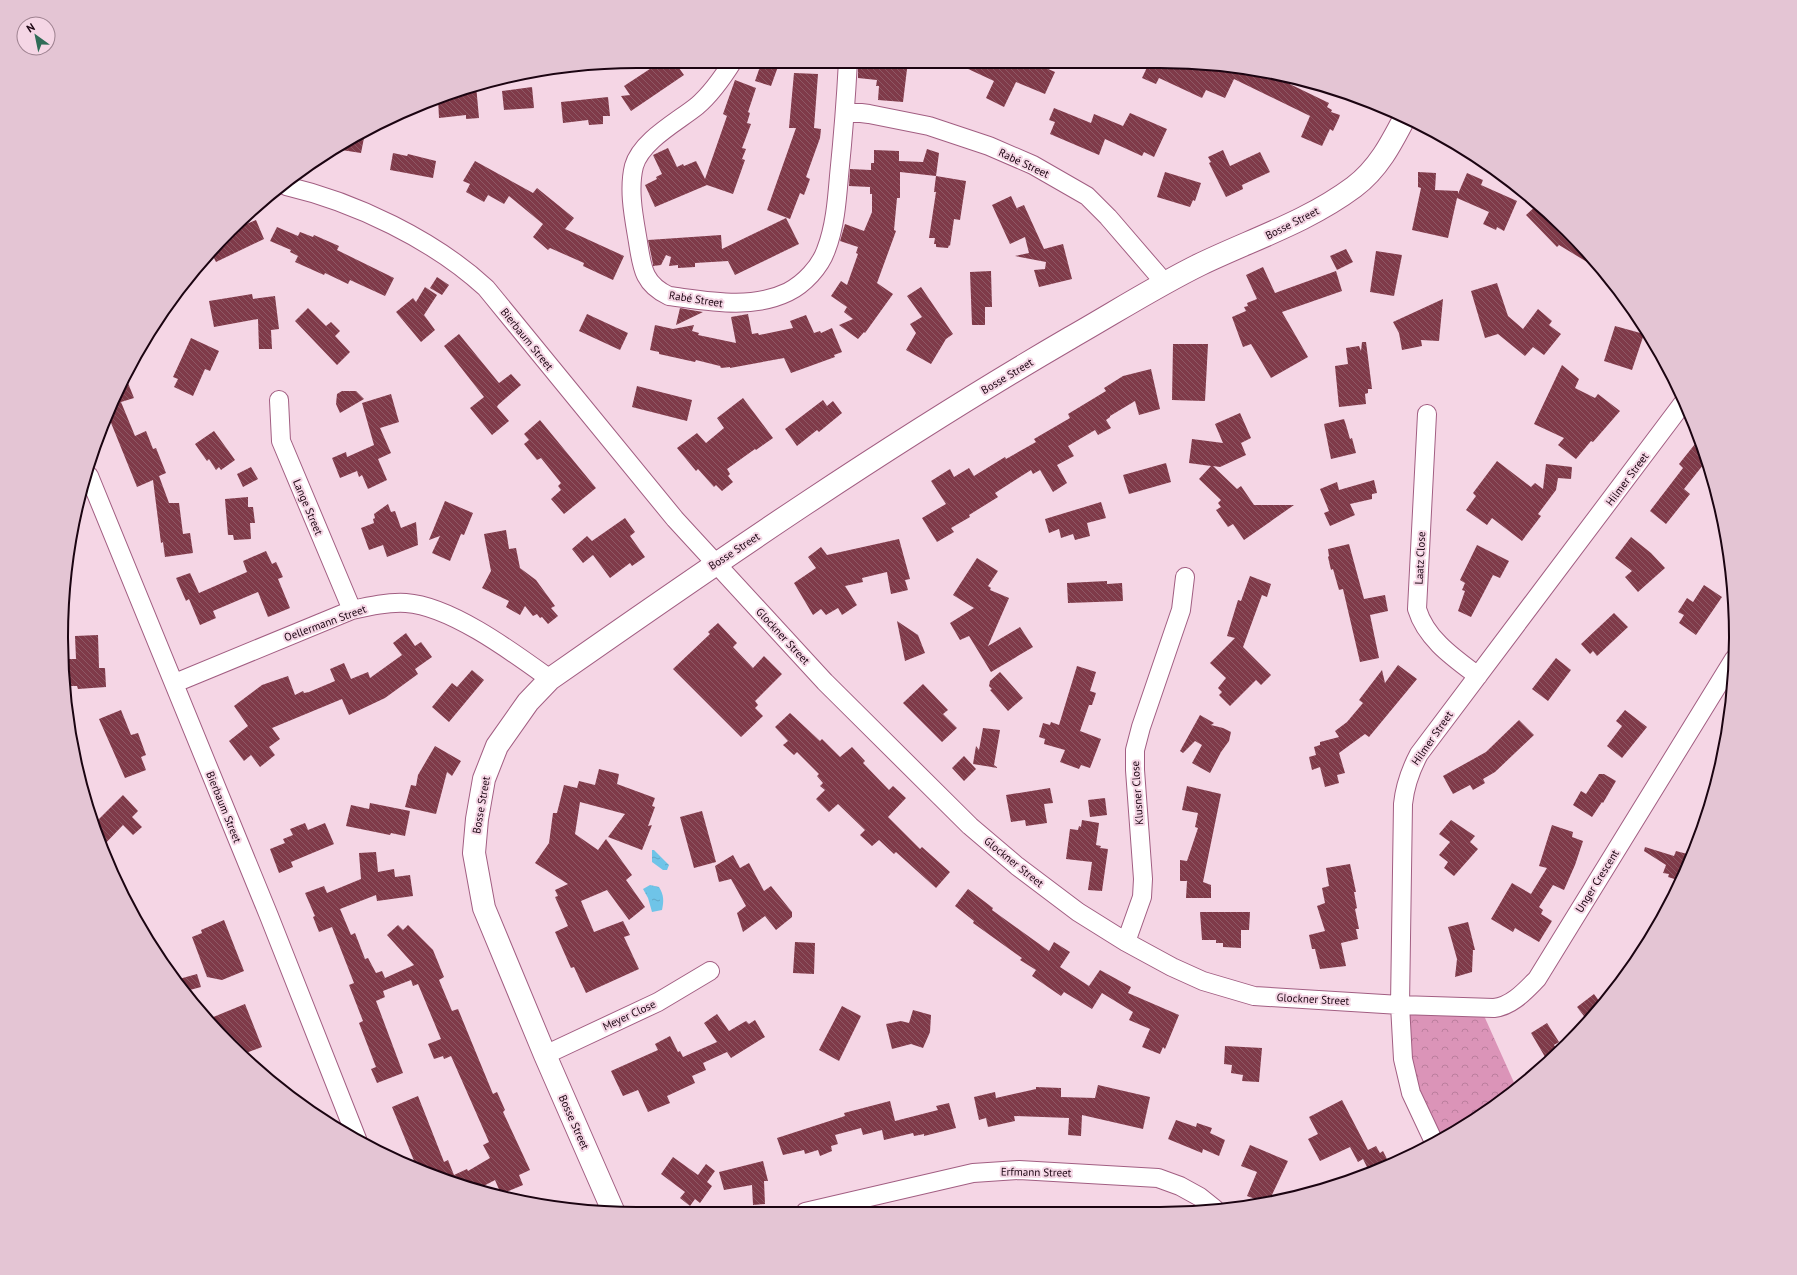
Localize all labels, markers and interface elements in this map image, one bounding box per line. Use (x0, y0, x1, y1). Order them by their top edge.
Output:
north arrow (16, 16, 56, 56)
text: N (24, 20, 37, 35)
street label: Rabé Street (996, 145, 1052, 181)
street label: Bosse Street (1263, 203, 1321, 242)
street label: Rabé Street (668, 288, 724, 310)
street label: Bierbaum Street (498, 305, 557, 373)
street label: Bosse Street (978, 355, 1036, 397)
street label: Hilmer Street (1602, 449, 1652, 508)
street label: Lange Street (290, 477, 326, 537)
street label: Bosse Street (706, 529, 762, 573)
street label: Laatz Close (1412, 531, 1428, 585)
street label: Oellermann Street (282, 602, 368, 644)
street label: Glockner Street (753, 605, 813, 667)
street label: Hilmer Street (1408, 708, 1456, 768)
street label: Klusner Close (1128, 760, 1146, 826)
street label: Bierbaum Street (203, 769, 245, 845)
street label: Bosse Street (469, 775, 493, 835)
street label: Glockner Street (981, 834, 1047, 890)
street label: Unger Crescent (1572, 847, 1622, 915)
street label: Glockner Street (1276, 990, 1350, 1008)
street label: Meyer Close (600, 996, 658, 1033)
street label: Bosse Street (556, 1093, 592, 1152)
street label: Erfmann Street (1001, 1164, 1072, 1180)

